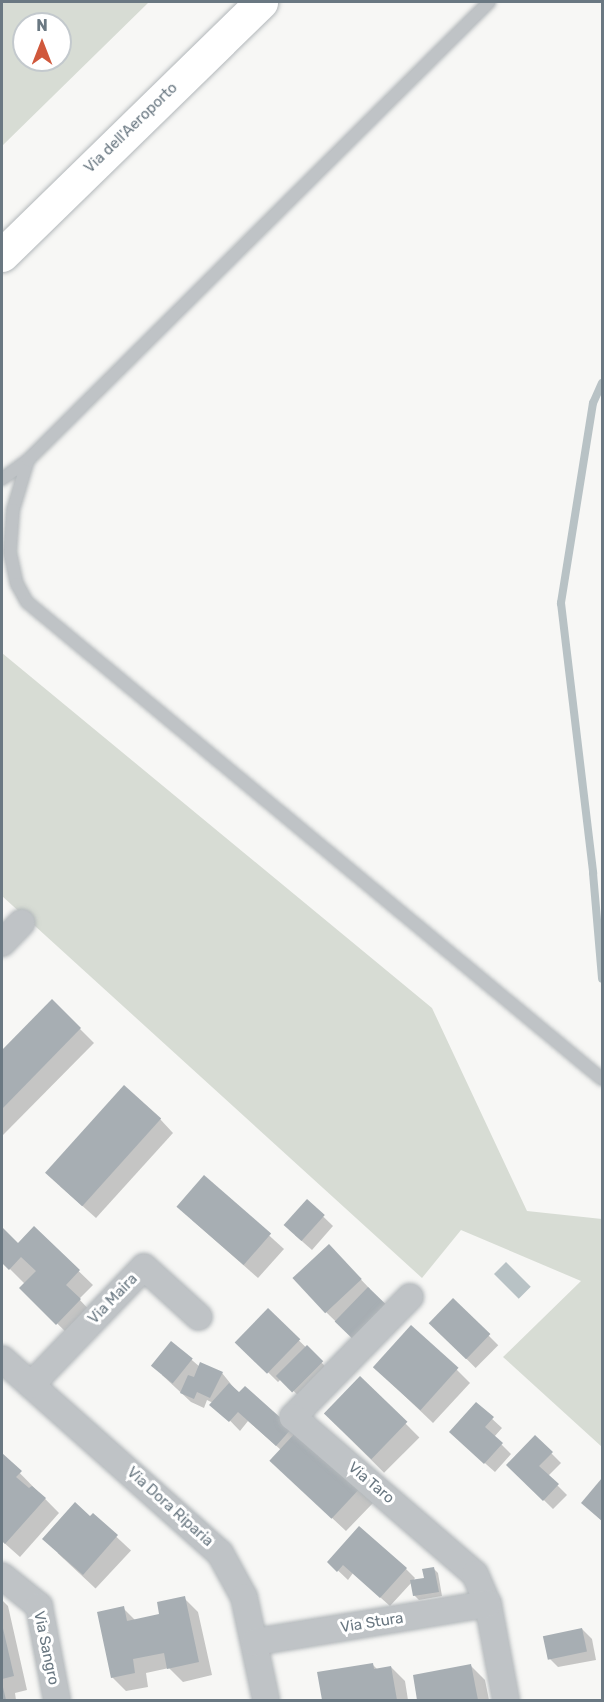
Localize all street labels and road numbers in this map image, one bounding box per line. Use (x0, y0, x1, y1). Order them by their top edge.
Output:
street label: Via dell'Aeroporto (81, 79, 181, 177)
street label: Via Maira (85, 1270, 141, 1328)
street label: Via Taro (344, 1458, 398, 1508)
street label: Via Dora Riparia (123, 1463, 217, 1551)
street label: Via Sangro (29, 1609, 63, 1687)
street label: Via Stura (339, 1609, 405, 1637)

